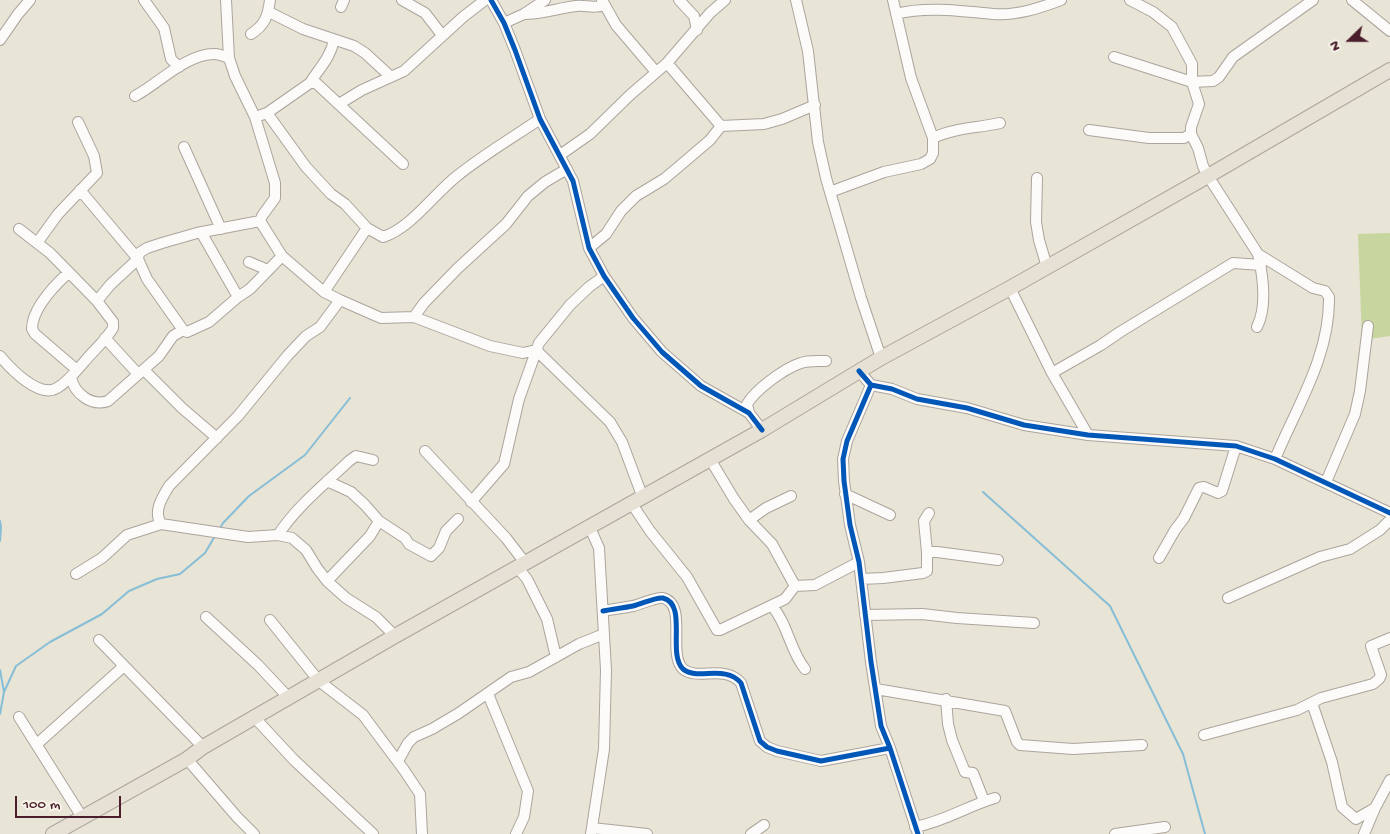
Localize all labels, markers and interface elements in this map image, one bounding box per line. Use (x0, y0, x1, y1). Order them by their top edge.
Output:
north arrow (1325, 15, 1375, 65)
text: N (1326, 38, 1345, 53)
scale bar (18, 786, 124, 818)
text: 100 m (23, 796, 60, 814)

